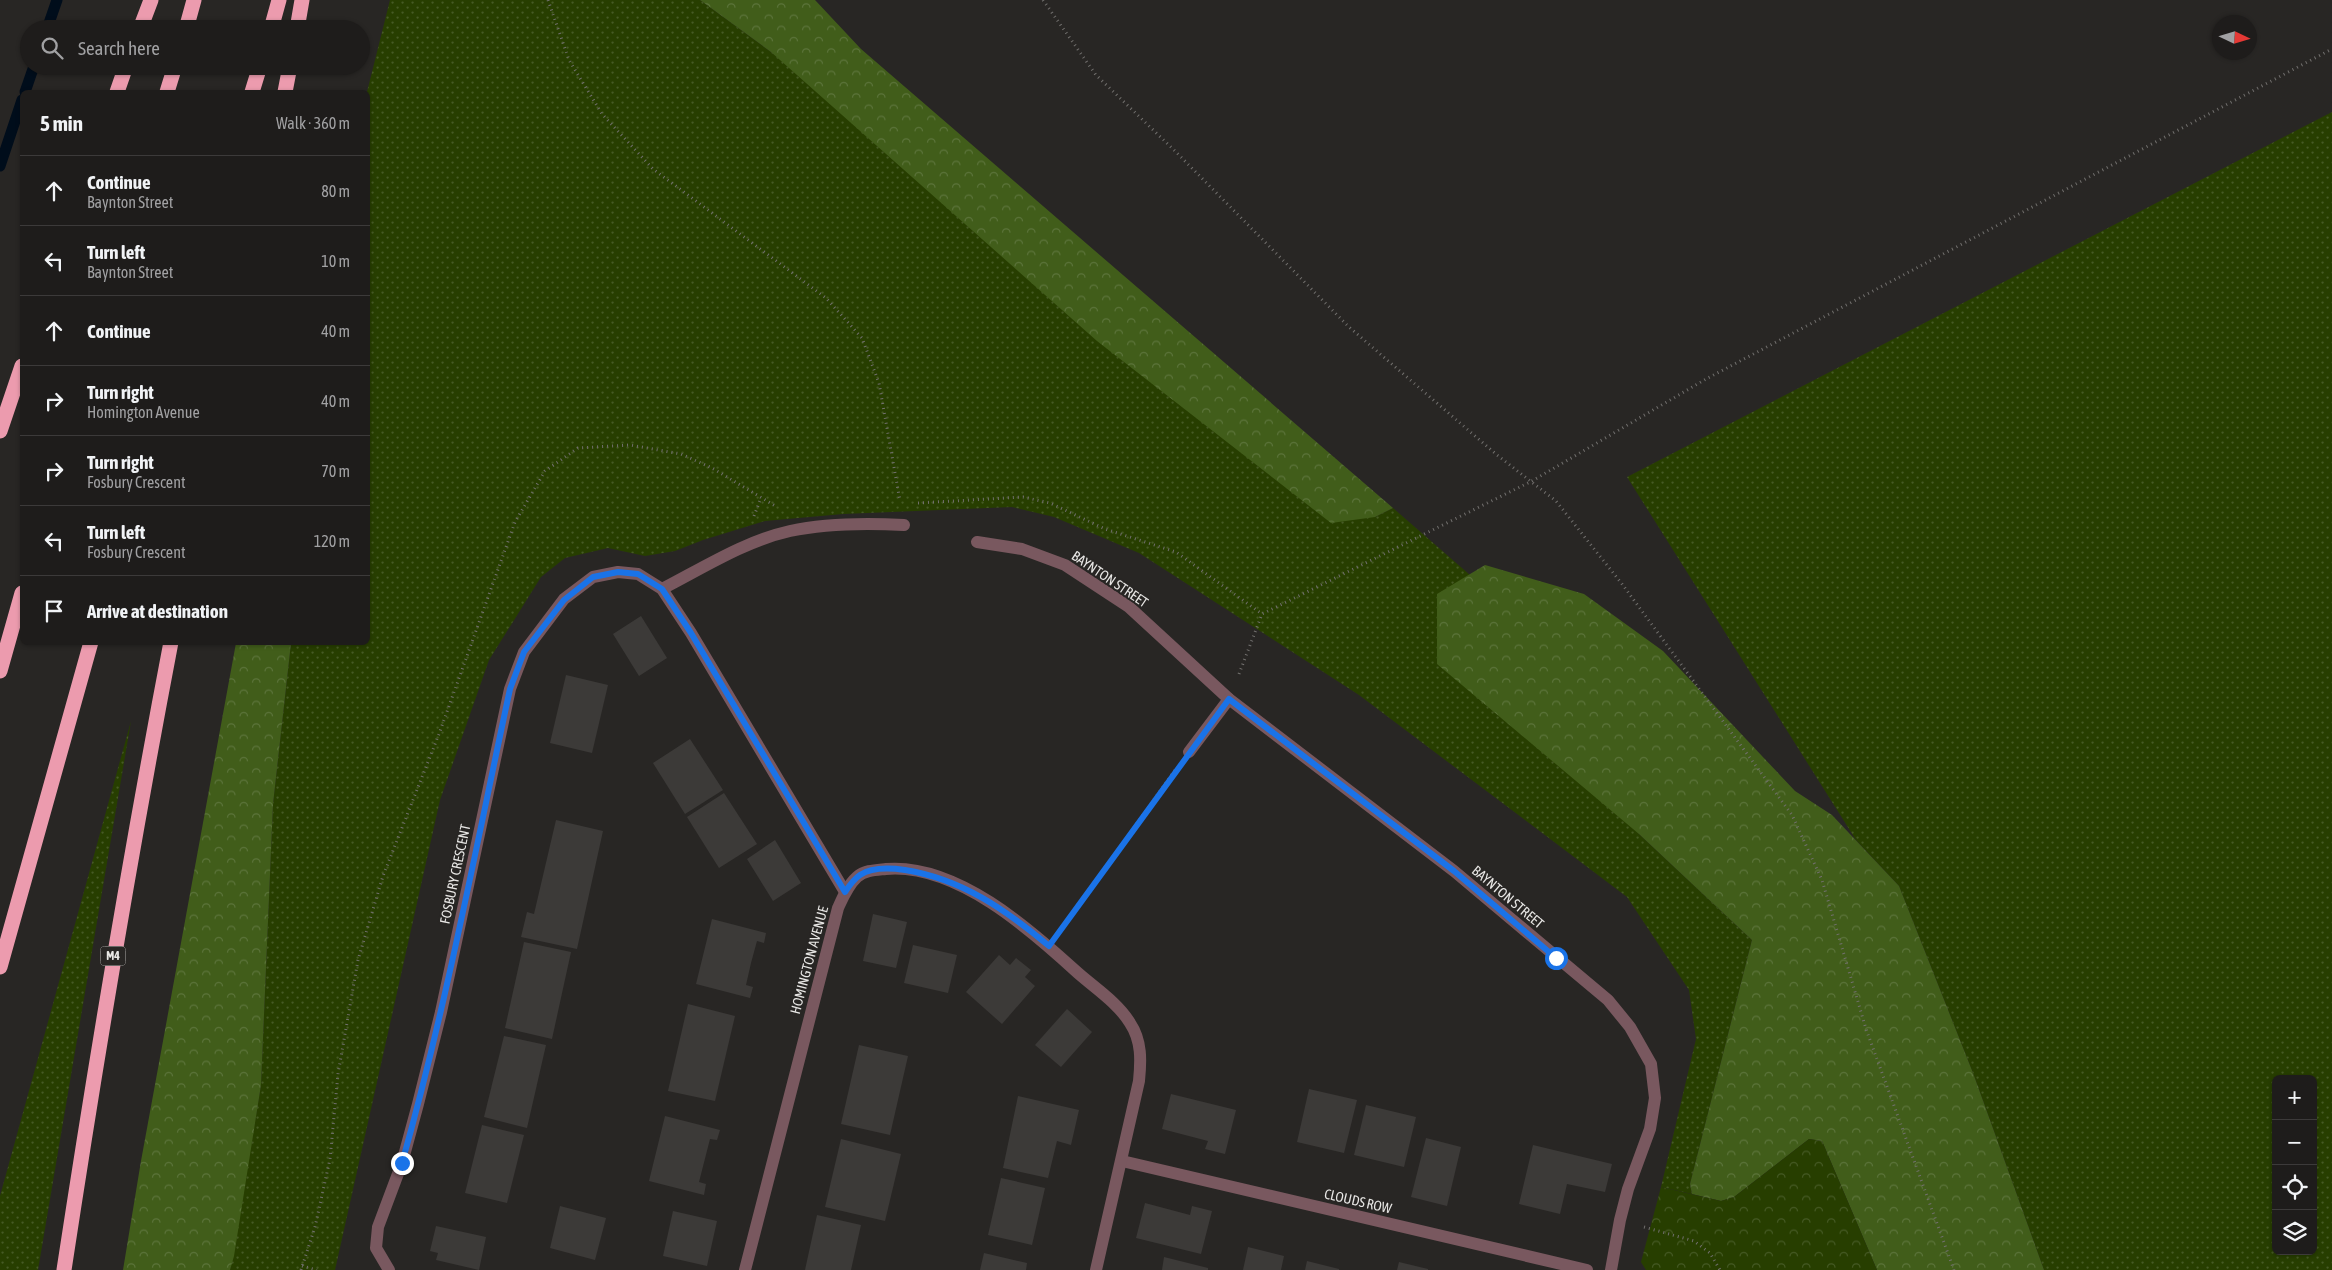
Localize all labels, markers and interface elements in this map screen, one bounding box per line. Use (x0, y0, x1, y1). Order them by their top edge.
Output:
north arrow (2212, 15, 2257, 60)
search box (20, 20, 370, 75)
icon: search (38, 34, 66, 62)
text: Search here (78, 37, 160, 59)
text: 5 min (40, 111, 83, 135)
text: Walk · 360 m (276, 114, 350, 132)
text: Continue (87, 171, 151, 193)
icon: ahead (40, 177, 68, 205)
text: 80 m (321, 182, 350, 200)
text: Baynton Street (87, 193, 173, 211)
text: Turn left (87, 241, 145, 263)
icon: left (40, 247, 68, 275)
text: 10 m (321, 252, 350, 270)
text: Baynton Street (87, 263, 173, 281)
icon: ahead (40, 317, 68, 345)
text: Continue (87, 320, 151, 342)
text: 40 m (321, 322, 350, 340)
text: Turn right (87, 381, 154, 403)
icon: right (40, 387, 68, 415)
text: 40 m (321, 392, 350, 410)
text: Homington Avenue (87, 403, 200, 421)
text: Turn right (87, 451, 154, 473)
icon: right (40, 457, 68, 485)
text: 70 m (321, 462, 350, 480)
text: Fosbury Crescent (87, 473, 186, 491)
text: Turn left (87, 521, 145, 543)
icon: left (40, 527, 68, 555)
text: 120 m (314, 532, 350, 550)
text: Fosbury Crescent (87, 543, 186, 561)
street label: BAYNTON STREET (1069, 548, 1151, 610)
icon: arrive (40, 597, 68, 625)
text: Arrive at destination (87, 600, 228, 622)
street label: FOSBURY CRESCENT (437, 823, 473, 925)
street label: BAYNTON STREET (1469, 862, 1547, 932)
street label: HOMINGTON AVENUE (787, 904, 831, 1016)
road number: M4 (100, 946, 126, 966)
route start (1545, 947, 1568, 970)
map controls (2272, 1075, 2317, 1255)
button: + (2272, 1075, 2317, 1120)
button: − (2272, 1120, 2317, 1165)
route end (391, 1152, 414, 1175)
button: locate (2272, 1165, 2317, 1210)
street label: CLOUDS ROW (1323, 1185, 1394, 1217)
button: layers (2272, 1210, 2317, 1255)

